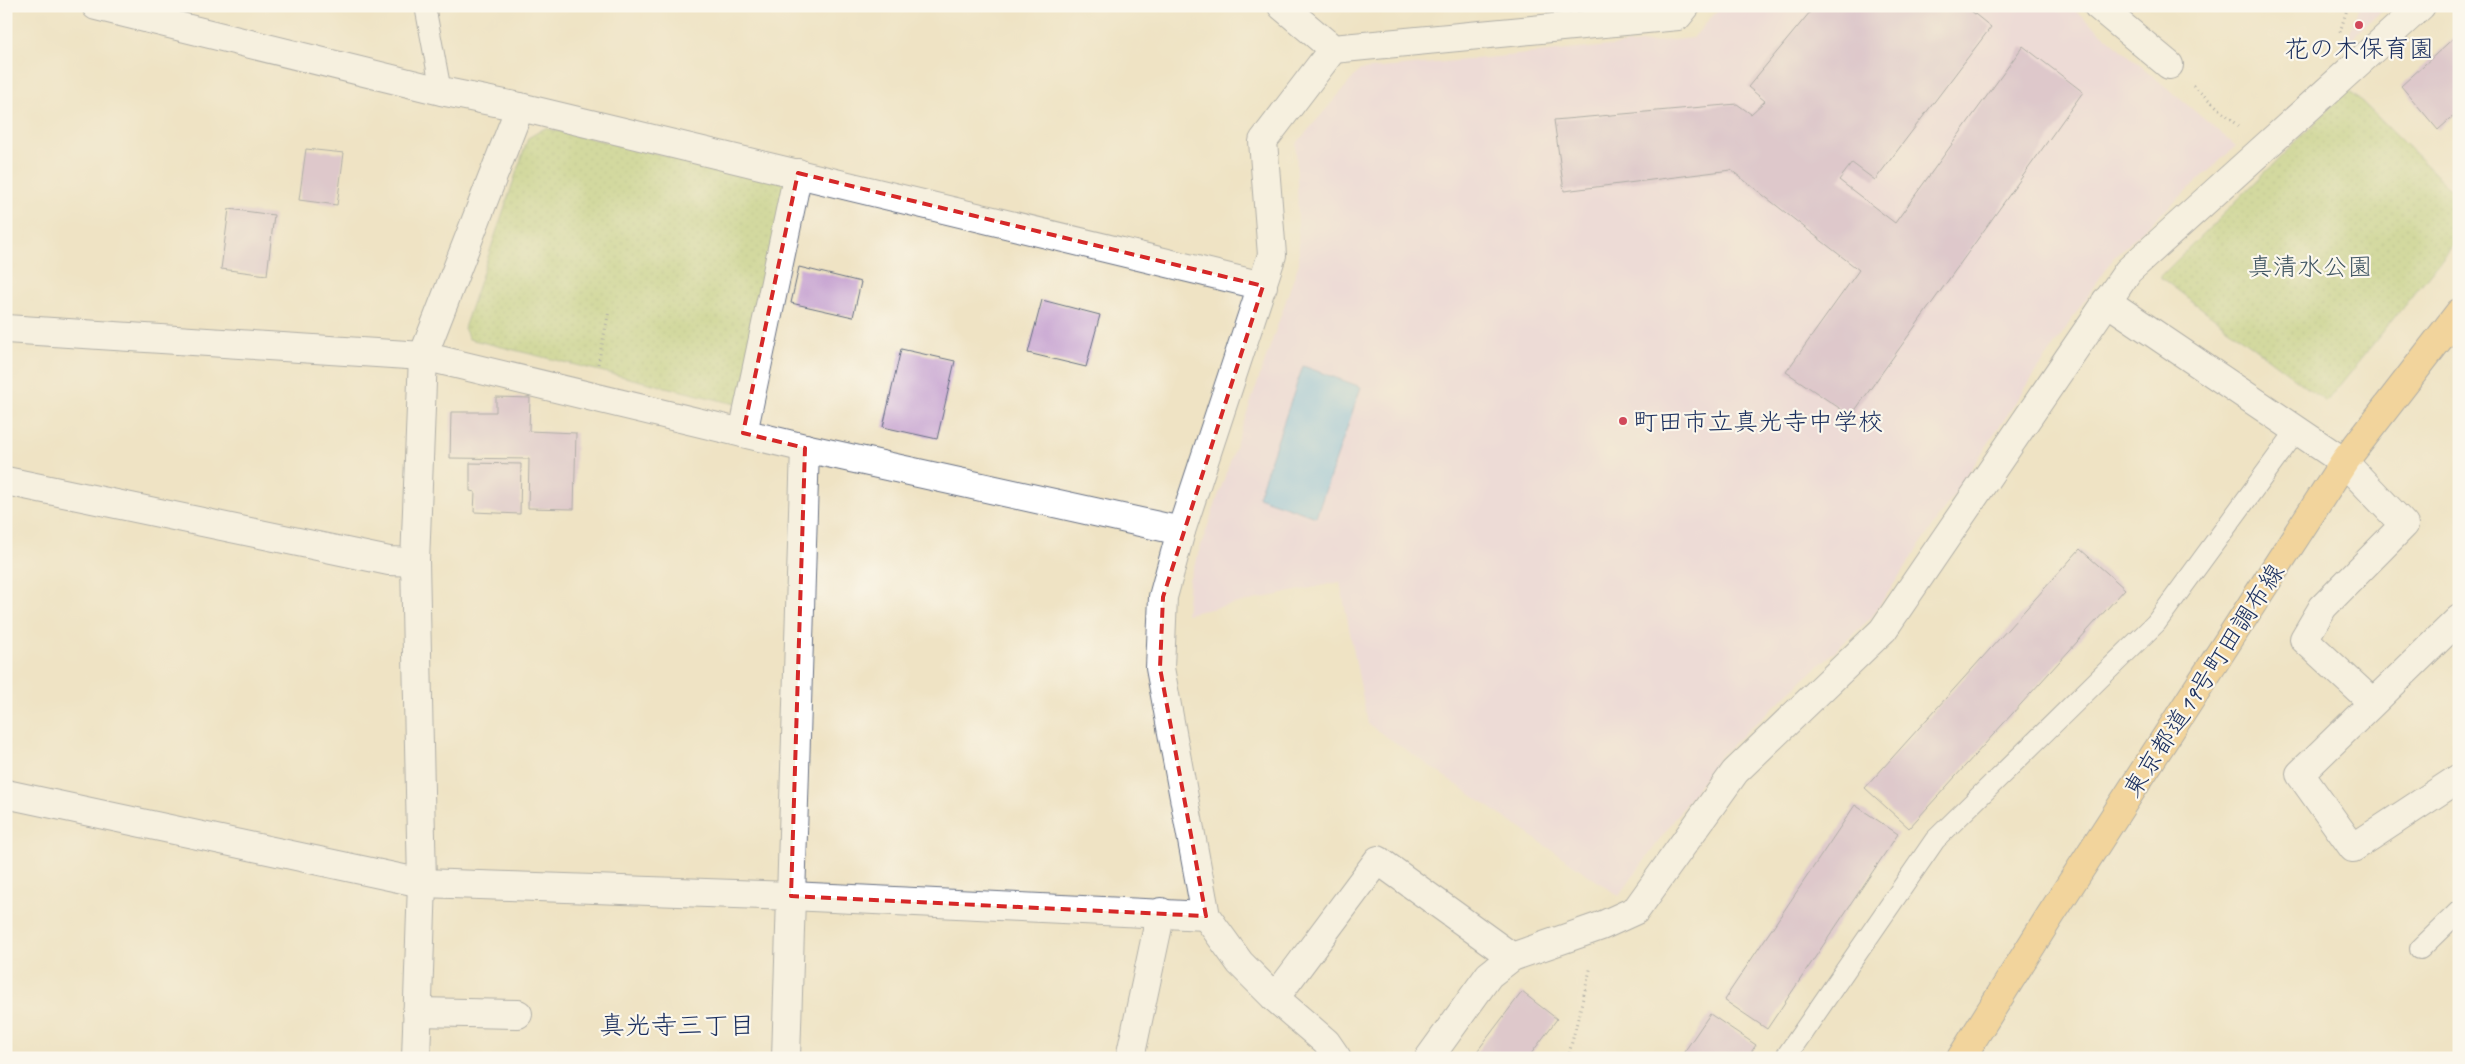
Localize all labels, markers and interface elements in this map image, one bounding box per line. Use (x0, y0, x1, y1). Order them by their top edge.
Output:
marker: 花の木保育園 (2353, 19, 2365, 31)
place label: 花の木保育園 (2284, 33, 2434, 65)
park label: 真清水公園 (2247, 251, 2373, 283)
place label: 町田市立真光寺中学校 (1633, 406, 1883, 438)
marker: 町田市立真光寺中学校 (1617, 415, 1629, 427)
street label: 東京都道19号町田調布線 (2116, 558, 2291, 804)
district label: 真光寺三丁目 (599, 1009, 755, 1042)

